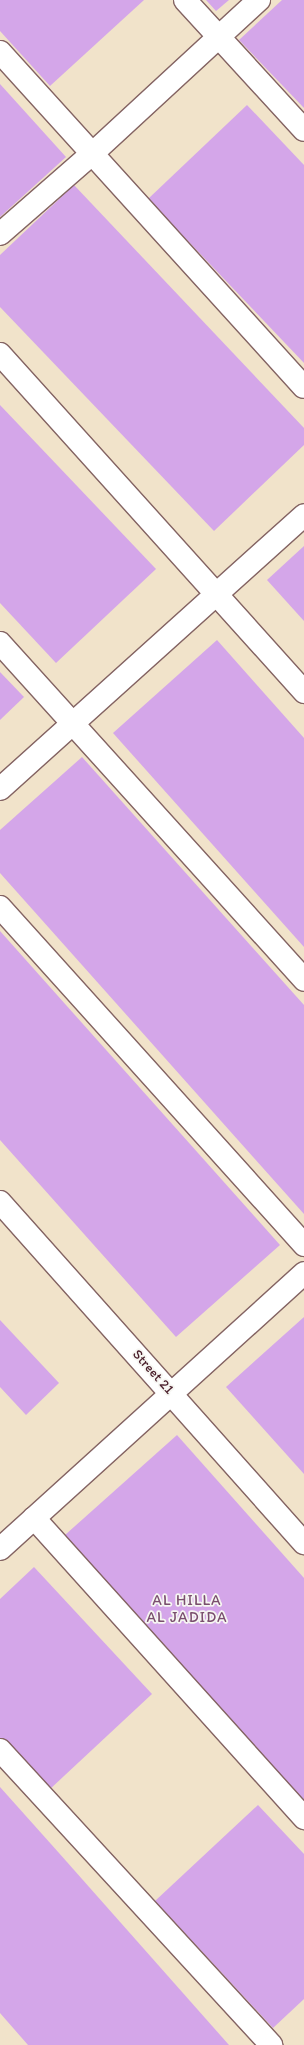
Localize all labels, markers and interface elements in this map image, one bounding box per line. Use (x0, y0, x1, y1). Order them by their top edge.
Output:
street label: Street 21 (129, 1346, 177, 1398)
district label: AL HILLA AL JADIDA (147, 1591, 227, 1626)

